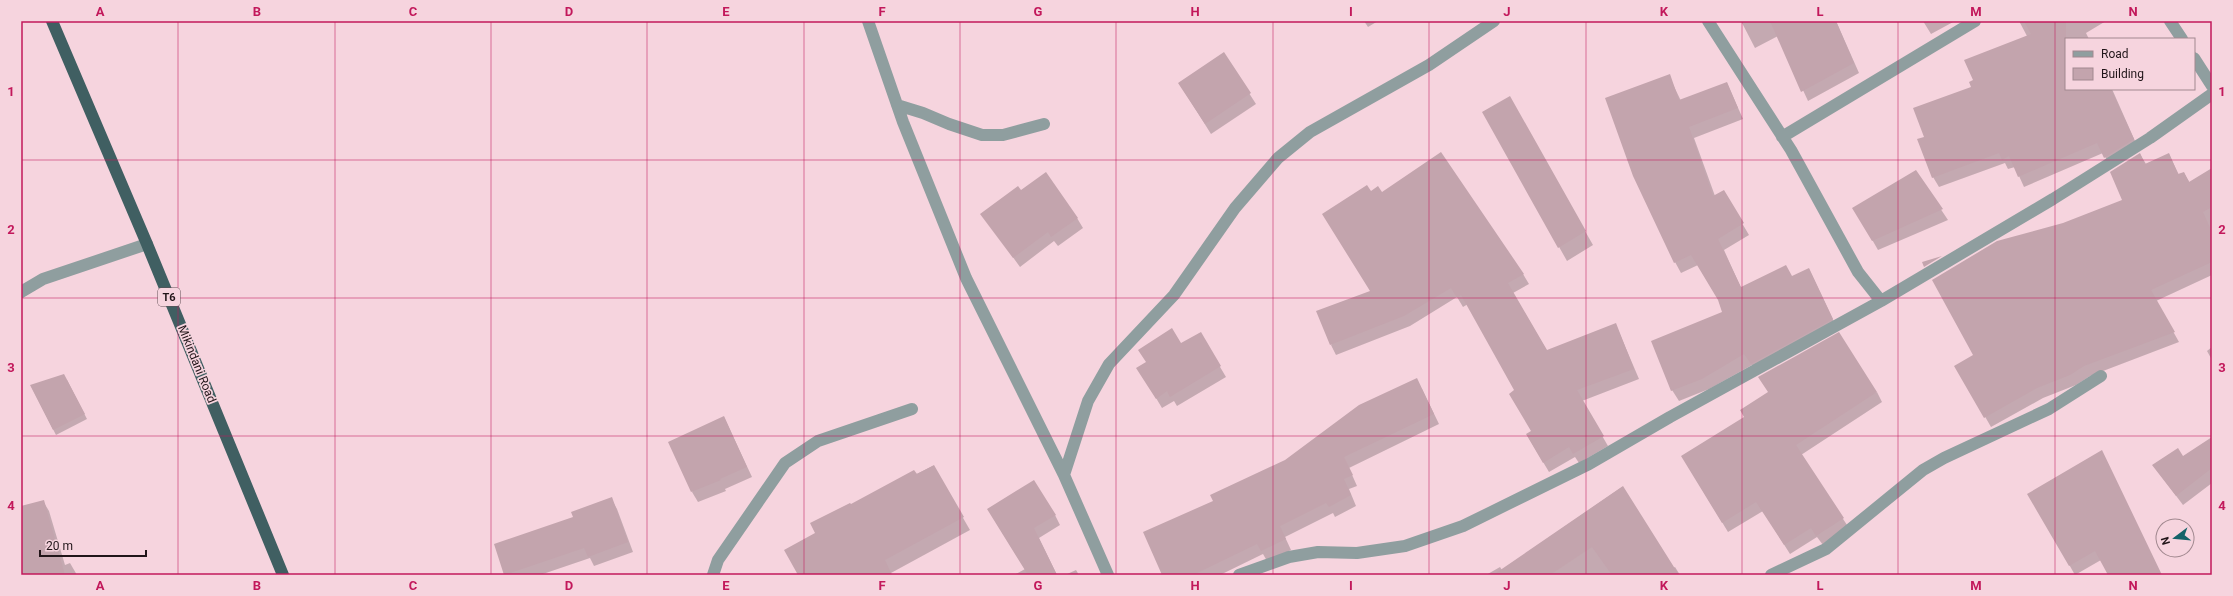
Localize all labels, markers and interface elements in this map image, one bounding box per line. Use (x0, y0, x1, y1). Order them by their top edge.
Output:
text: A (96, 4, 105, 19)
text: B (253, 4, 261, 19)
text: C (409, 4, 418, 19)
text: D (565, 4, 573, 19)
text: E (722, 4, 730, 19)
text: F (878, 4, 886, 19)
text: G (1034, 4, 1043, 19)
text: H (1190, 4, 1200, 19)
text: I (1349, 4, 1353, 19)
text: J (1503, 4, 1511, 19)
text: K (1660, 4, 1669, 19)
text: L (1816, 4, 1824, 19)
text: M (1970, 4, 1982, 19)
text: N (2128, 4, 2138, 19)
legend (2065, 38, 2195, 90)
text: Road (2101, 47, 2129, 61)
text: Building (2101, 67, 2144, 81)
text: 1 (7, 84, 15, 99)
text: 1 (2218, 84, 2226, 99)
text: 2 (7, 222, 15, 237)
text: 2 (2218, 222, 2226, 237)
road number: T6 (158, 288, 180, 306)
street label: Mikindani Road (175, 323, 219, 405)
text: 3 (7, 360, 15, 375)
text: 3 (2218, 360, 2226, 375)
text: 4 (7, 498, 15, 513)
text: 4 (2218, 498, 2226, 513)
north arrow (2155, 518, 2195, 558)
scale bar (40, 532, 146, 558)
text: N (2158, 535, 2173, 546)
text: 20 m (46, 539, 73, 553)
text: A (96, 578, 105, 593)
text: B (253, 578, 261, 593)
text: C (409, 578, 418, 593)
text: D (565, 578, 573, 593)
text: E (722, 578, 730, 593)
text: F (878, 578, 886, 593)
text: G (1034, 578, 1043, 593)
text: H (1190, 578, 1200, 593)
text: I (1349, 578, 1353, 593)
text: J (1503, 578, 1511, 593)
text: K (1660, 578, 1669, 593)
text: L (1816, 578, 1824, 593)
text: M (1970, 578, 1982, 593)
text: N (2128, 578, 2138, 593)

